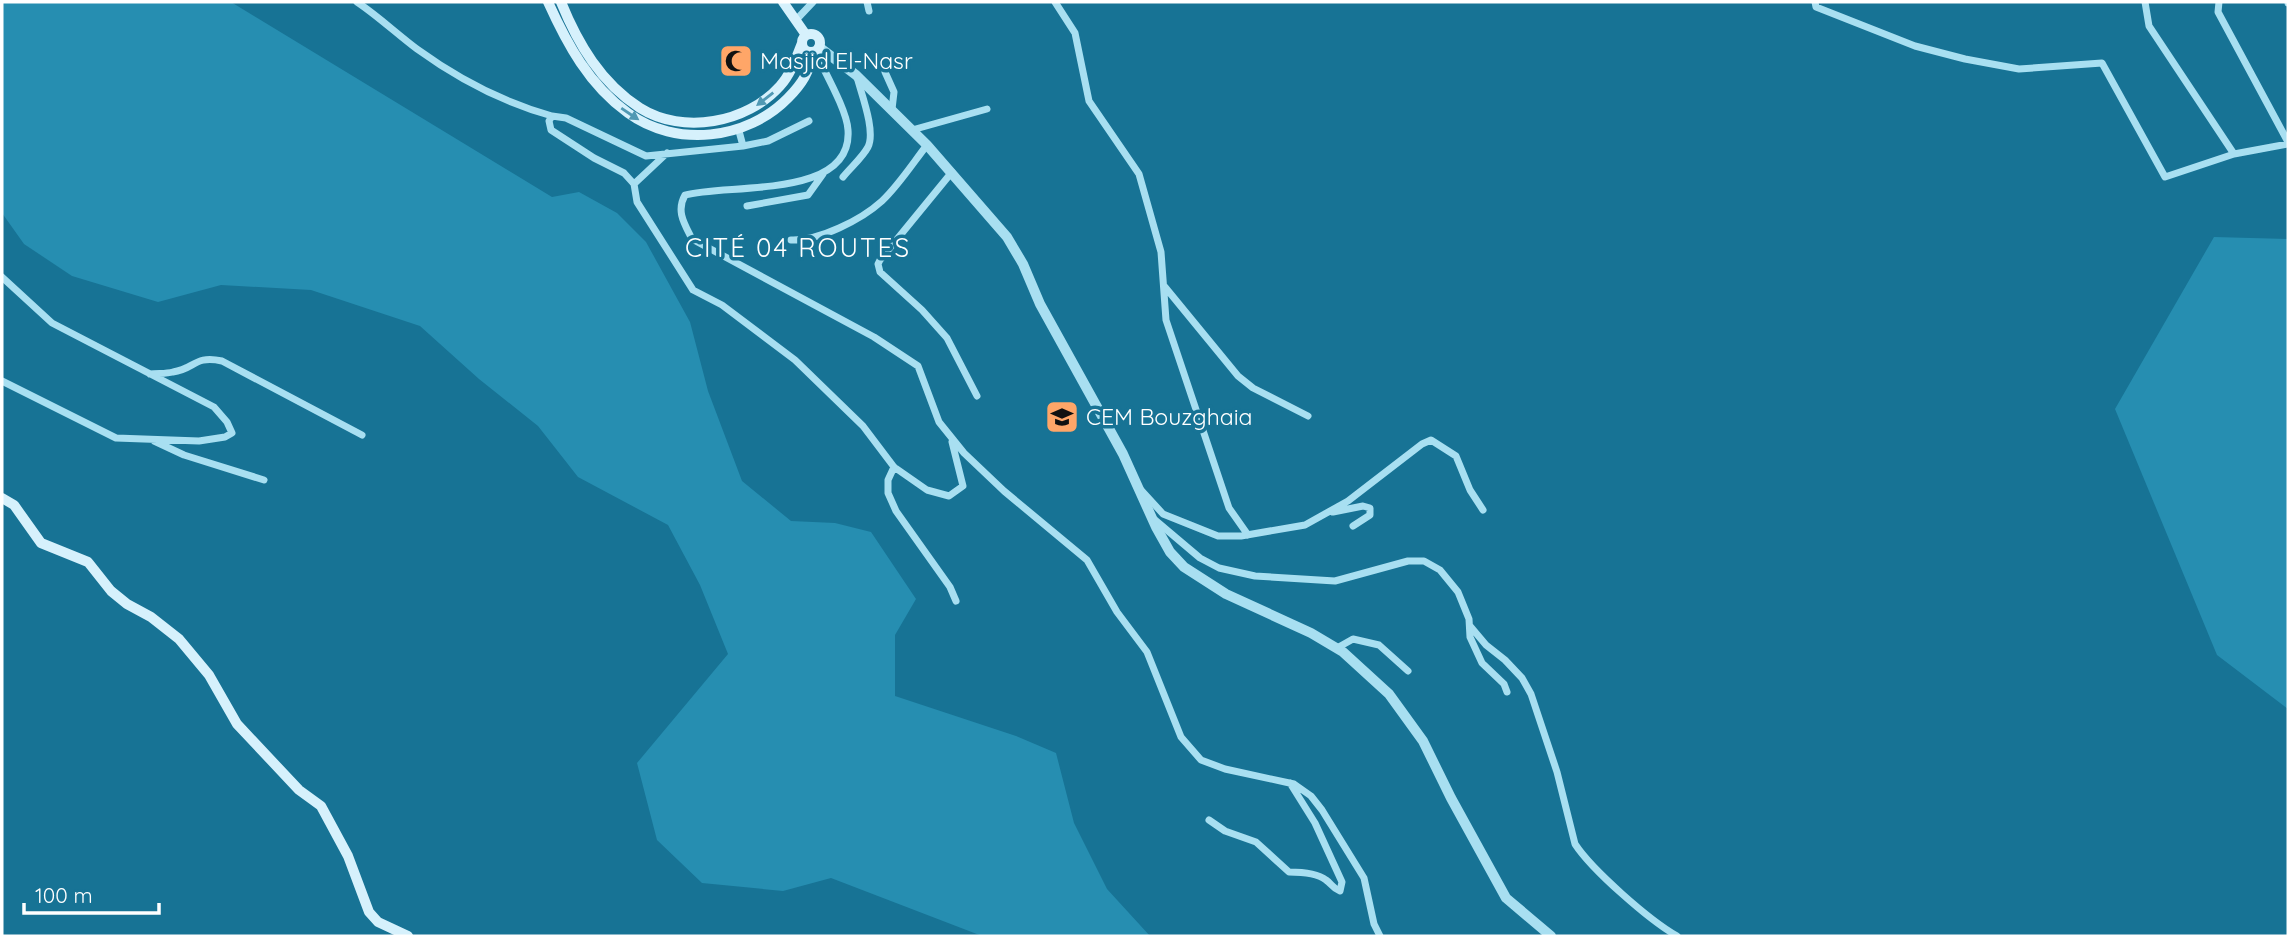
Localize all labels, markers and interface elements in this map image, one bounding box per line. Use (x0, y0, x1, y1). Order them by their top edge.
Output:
mosque icon: Masjid El-Nasr (717, 42, 755, 80)
place label: Masjid El-Nasr (760, 46, 913, 75)
one-way arrow (756, 91, 774, 106)
one-way arrow (621, 107, 639, 121)
district label: CITÉ 04 ROUTES (685, 231, 911, 264)
school or university icon: CEM Bouzghaia (1043, 398, 1081, 436)
place label: CEM Bouzghaia (1086, 402, 1253, 431)
scale bar (24, 872, 159, 916)
text: 100 m (35, 882, 93, 908)

